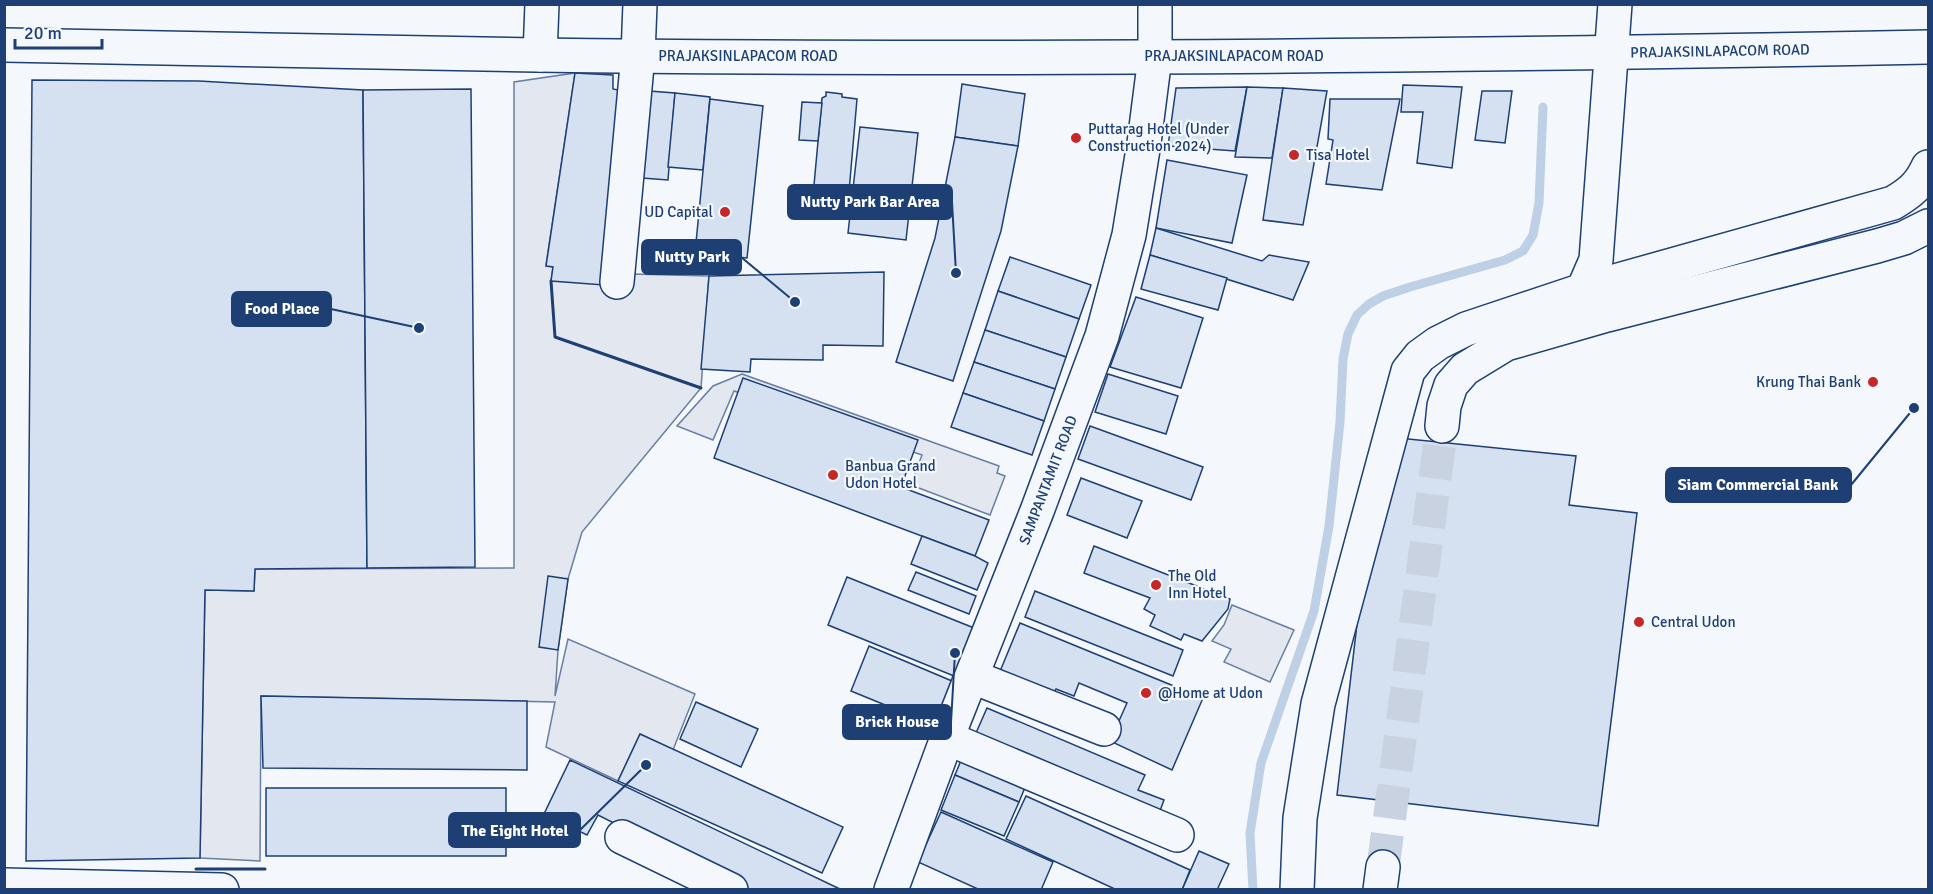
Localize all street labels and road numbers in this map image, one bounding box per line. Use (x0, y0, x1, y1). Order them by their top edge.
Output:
street label: PRAJAKSINLAPACOM ROAD (1630, 40, 1810, 62)
street label: PRAJAKSINLAPACOM ROAD (658, 47, 838, 65)
street label: PRAJAKSINLAPACOM ROAD (1144, 47, 1324, 65)
street label: SAMPANTAMIT ROAD (1015, 413, 1081, 547)

